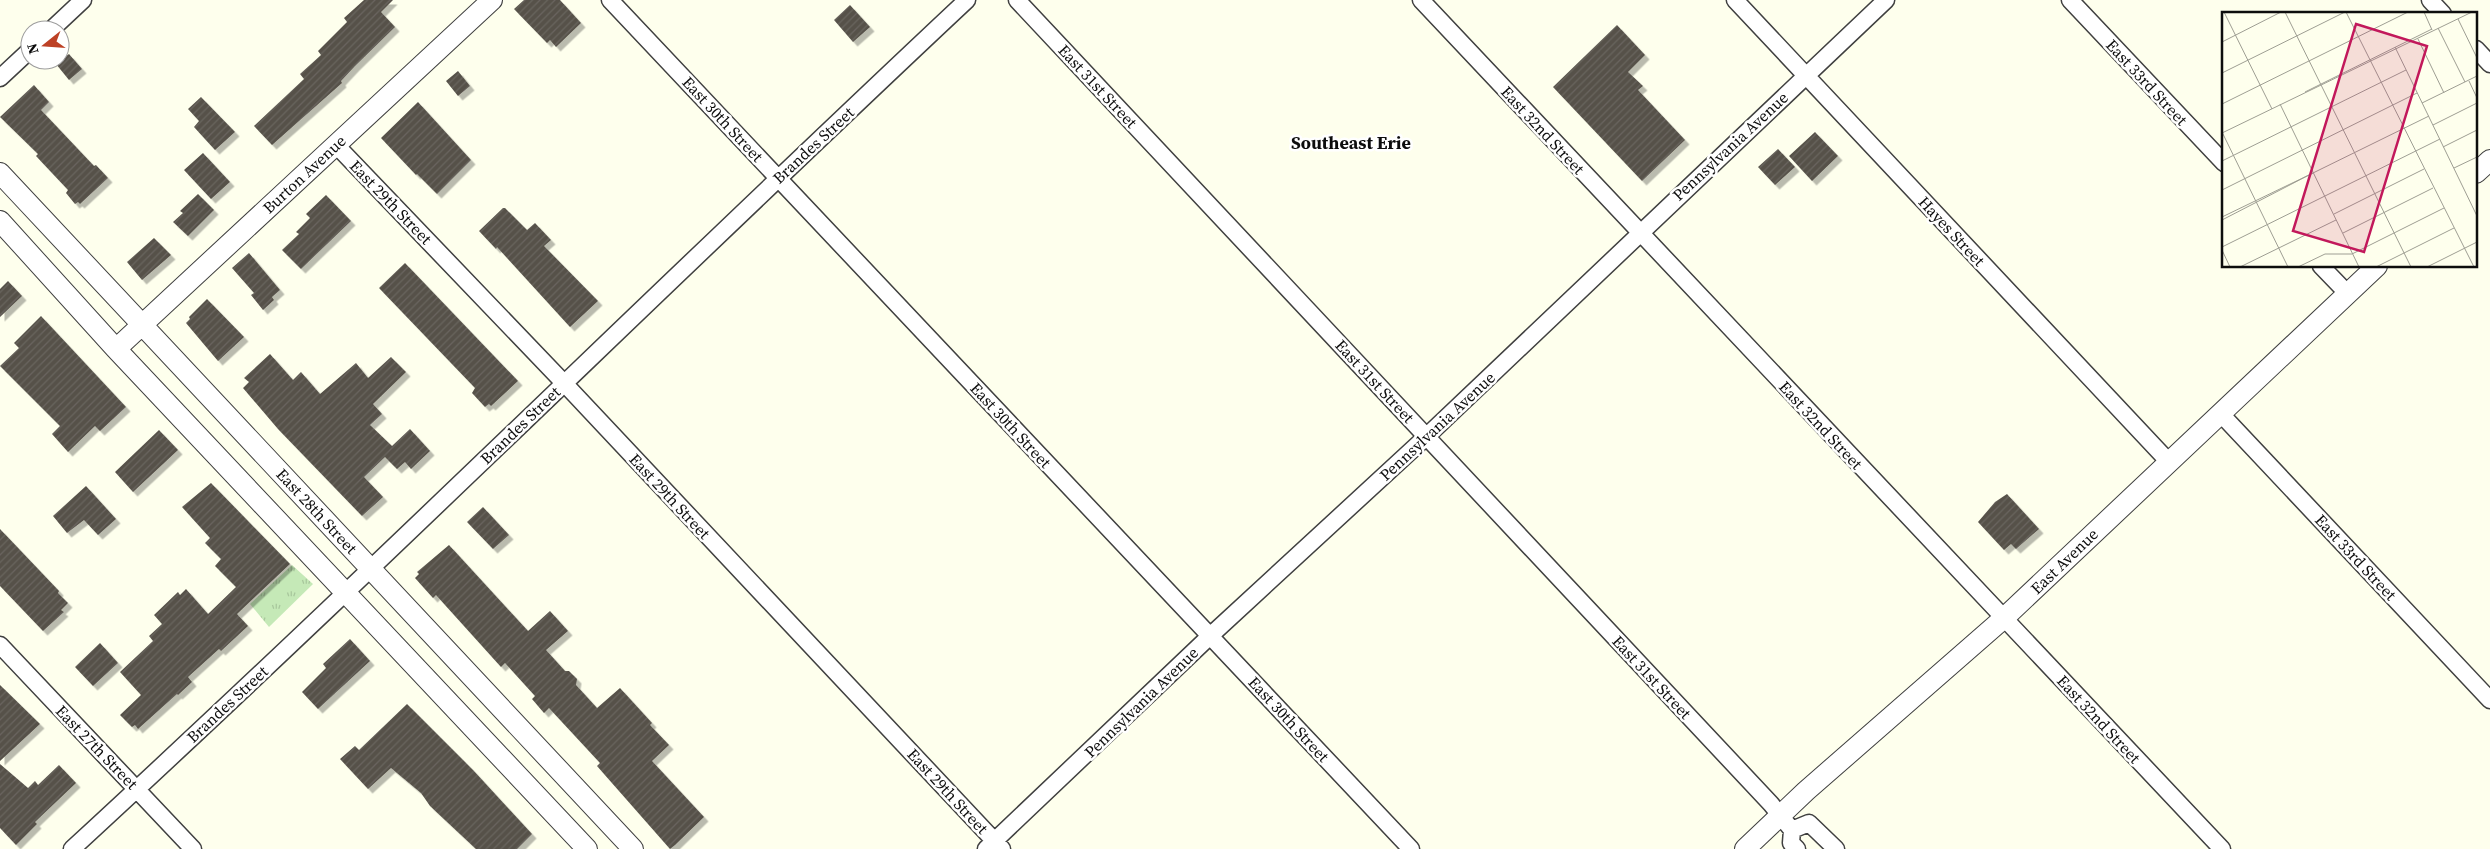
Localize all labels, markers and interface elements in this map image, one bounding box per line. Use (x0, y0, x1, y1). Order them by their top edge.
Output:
inset map (2222, 12, 2478, 268)
north arrow (20, 20, 70, 70)
street label: East 33rd Street (2101, 34, 2193, 130)
street label: East 31st Street (1054, 39, 1143, 133)
text: N (22, 41, 44, 57)
street label: East 30th Street (678, 71, 769, 167)
street label: East 32nd Street (1496, 81, 1590, 180)
street label: Pennsylvania Avenue (1667, 87, 1793, 205)
street label: Brandes Street (768, 101, 859, 188)
street label: Burton Avenue (258, 130, 350, 218)
district label: Southeast Erie (1291, 130, 1411, 155)
street label: East 29th Street (345, 155, 438, 250)
street label: Hayes Street (1914, 191, 1991, 271)
street label: East 31st Street (1331, 334, 1420, 428)
street label: Pennsylvania Avenue (1374, 367, 1500, 485)
street label: East 32nd Street (1774, 376, 1868, 475)
street label: East 30th Street (966, 377, 1057, 473)
street label: Brandes Street (475, 381, 566, 469)
street label: East 29th Street (625, 448, 716, 544)
street label: East 28th Street (272, 463, 363, 559)
street label: East 33rd Street (2310, 509, 2402, 605)
street label: East Avenue (2025, 523, 2103, 599)
street label: East 31st Street (1608, 630, 1697, 724)
street label: Pennsylvania Avenue (1079, 642, 1203, 762)
street label: Brandes Street (182, 660, 273, 747)
street label: East 32nd Street (2052, 670, 2146, 769)
street label: East 30th Street (1244, 671, 1335, 767)
street label: East 27th Street (51, 700, 144, 795)
street label: East 29th Street (903, 743, 994, 839)

